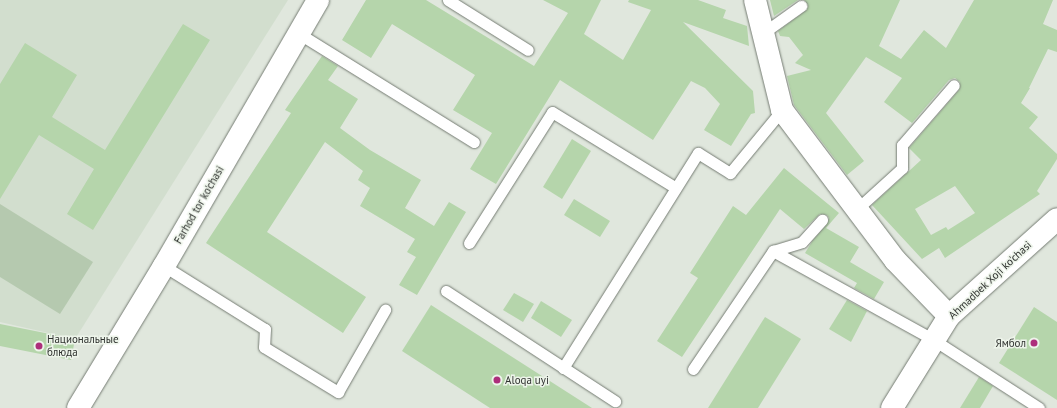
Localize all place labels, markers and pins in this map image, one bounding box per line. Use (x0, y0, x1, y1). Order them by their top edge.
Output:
place label: Национальные блюда (47, 333, 119, 359)
place label: Ямбол (995, 336, 1026, 350)
marker: Ямбол (1029, 338, 1039, 348)
marker: Национальные блюда (34, 341, 44, 351)
place label: Aloqa uyi (505, 373, 549, 387)
marker: Aloqa uyi (492, 375, 502, 385)

